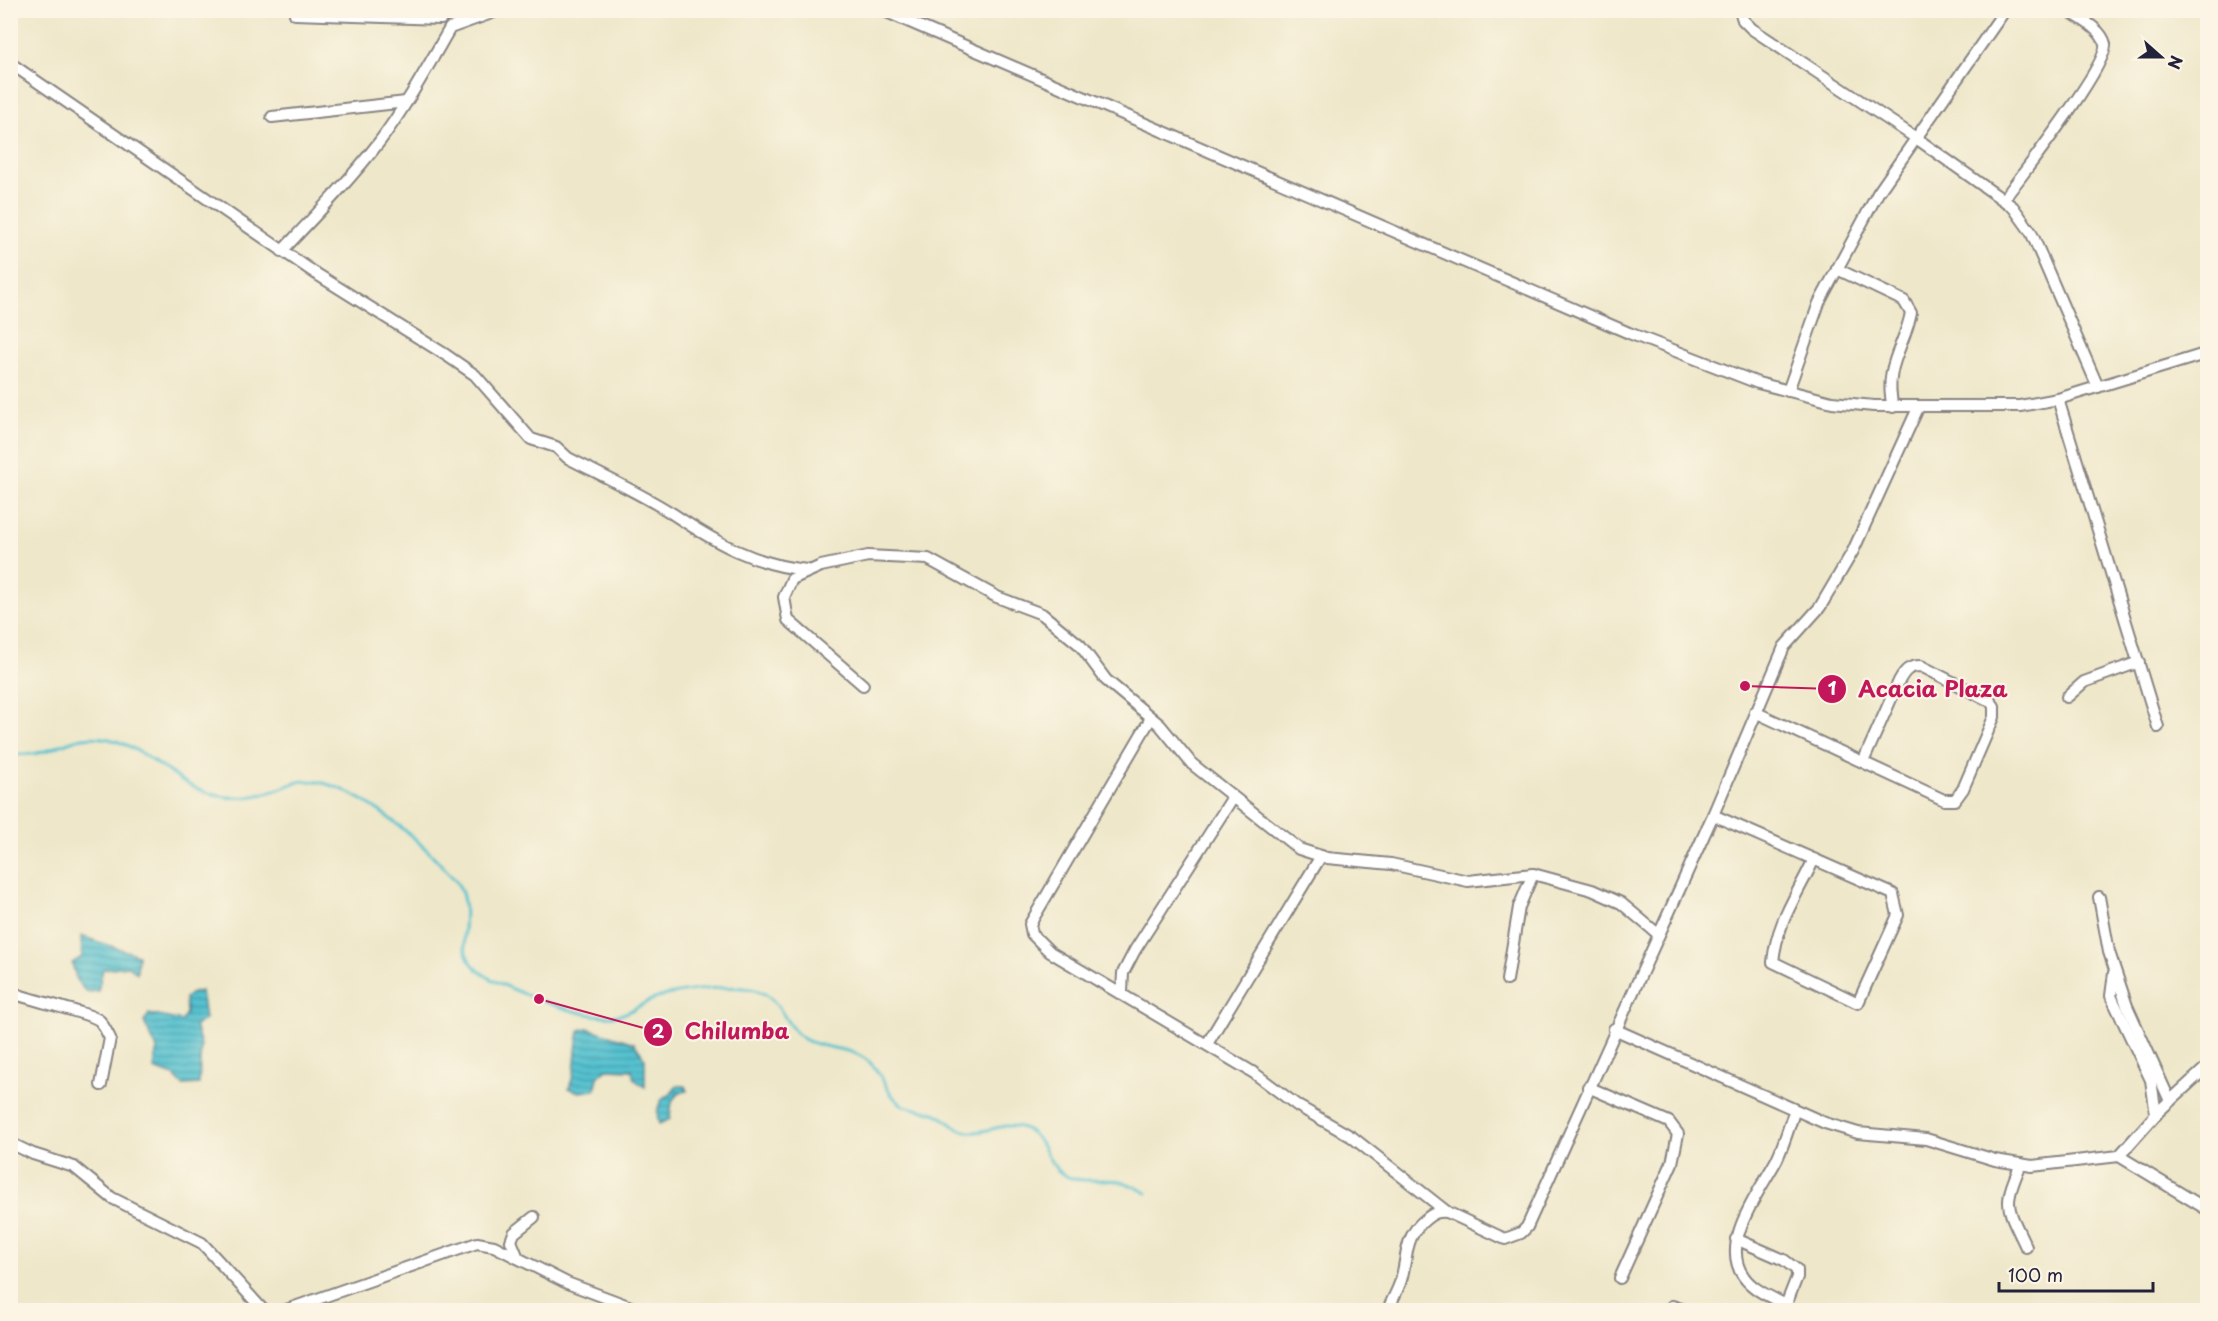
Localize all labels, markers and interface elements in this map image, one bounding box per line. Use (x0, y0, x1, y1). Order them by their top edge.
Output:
north arrow (2131, 27, 2191, 87)
text: N (2162, 53, 2189, 73)
callout: Acacia Plaza (1817, 669, 2019, 709)
text: Acacia Plaza (1858, 671, 2008, 704)
text: 1 (1828, 674, 1837, 701)
callout: Chilumba (643, 1012, 802, 1052)
text: Chilumba (685, 1013, 790, 1046)
text: 2 (652, 1017, 665, 1044)
scale bar (1999, 1255, 2154, 1293)
text: 100 m (2008, 1261, 2063, 1288)

